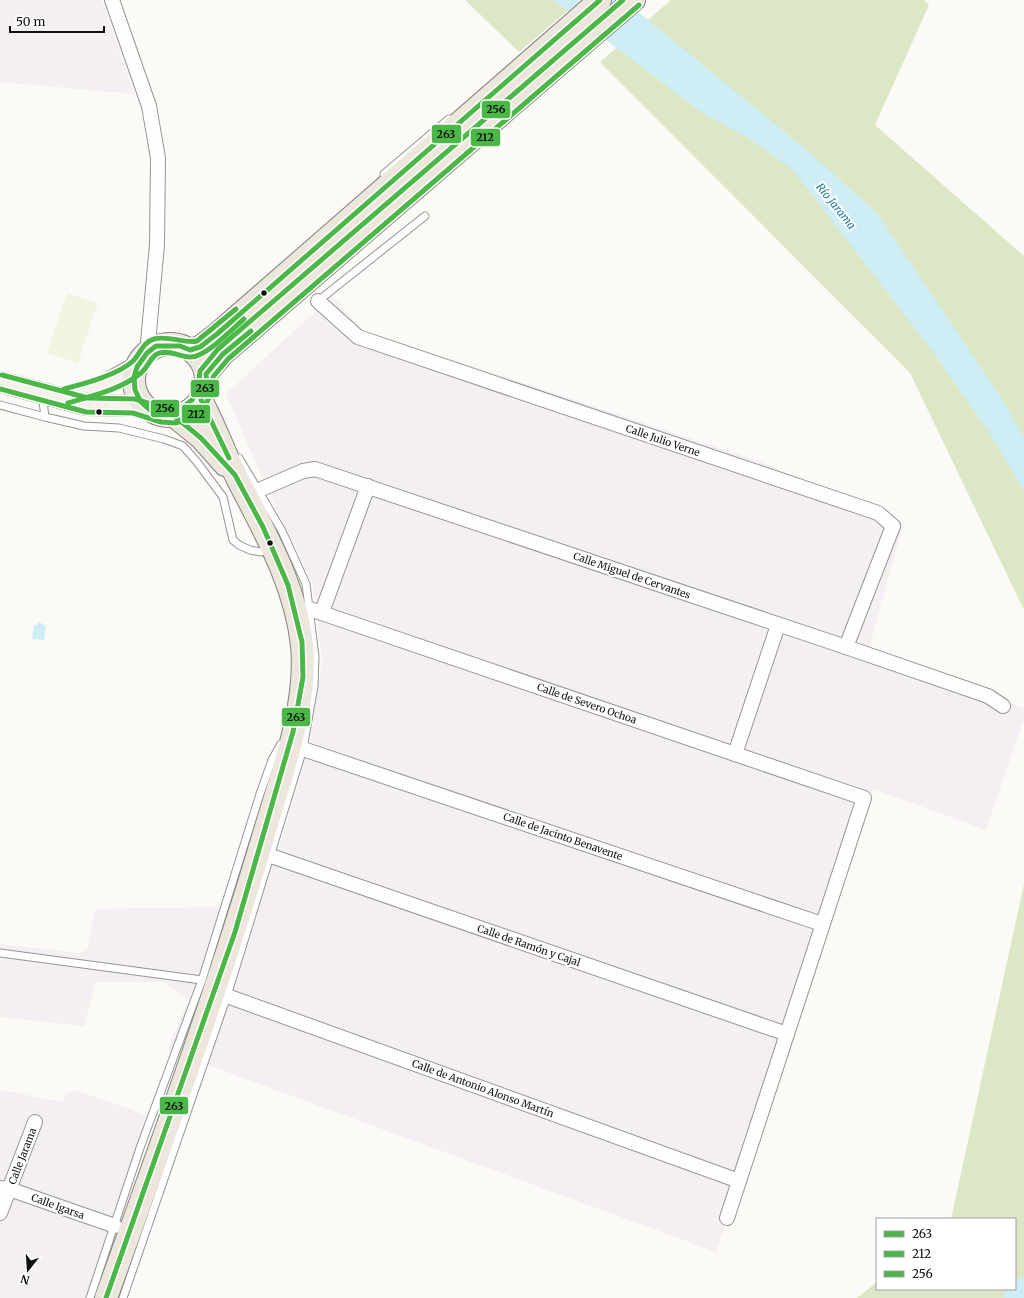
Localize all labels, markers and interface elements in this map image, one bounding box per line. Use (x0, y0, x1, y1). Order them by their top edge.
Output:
scale bar (10, 8, 104, 34)
text: 50 m (16, 14, 45, 29)
line badge: 256 (481, 100, 511, 119)
text: 256 (486, 102, 506, 116)
line badge: 263 (431, 124, 462, 144)
text: 263 (437, 127, 455, 141)
line badge: 212 (470, 128, 501, 147)
text: 212 (476, 130, 494, 144)
water label: Río Jarama (813, 180, 859, 232)
unlabelled marker (259, 288, 269, 298)
line badge: 263 (190, 379, 220, 398)
text: 263 (196, 381, 214, 395)
line badge: 256 (150, 399, 180, 418)
text: 256 (155, 401, 175, 415)
line badge: 212 (181, 404, 211, 424)
unlabelled marker (94, 407, 104, 417)
text: 212 (187, 407, 205, 421)
street label: Calle Julio Verne (624, 422, 702, 459)
unlabelled marker (265, 538, 275, 548)
street label: Calle Miguel de Cervantes (571, 549, 692, 602)
street label: Calle de Severo Ochoa (535, 680, 639, 727)
line badge: 263 (281, 707, 311, 727)
text: 263 (287, 710, 305, 724)
street label: Calle de Jacinto Benavente (502, 810, 624, 863)
street label: Calle de Ramón y Cajal (476, 922, 582, 969)
street label: Calle de Antonio Alonso Martín (410, 1057, 556, 1120)
line badge: 263 (159, 1096, 189, 1115)
text: 263 (165, 1099, 183, 1113)
street label: Calle Jarama (6, 1125, 39, 1186)
street label: Calle Igarsa (30, 1191, 87, 1222)
legend (876, 1218, 1016, 1290)
text: 263 (912, 1226, 932, 1241)
text: 212 (912, 1246, 931, 1261)
north arrow (8, 1250, 48, 1290)
text: 256 (912, 1266, 933, 1281)
text: N (19, 1272, 31, 1288)

